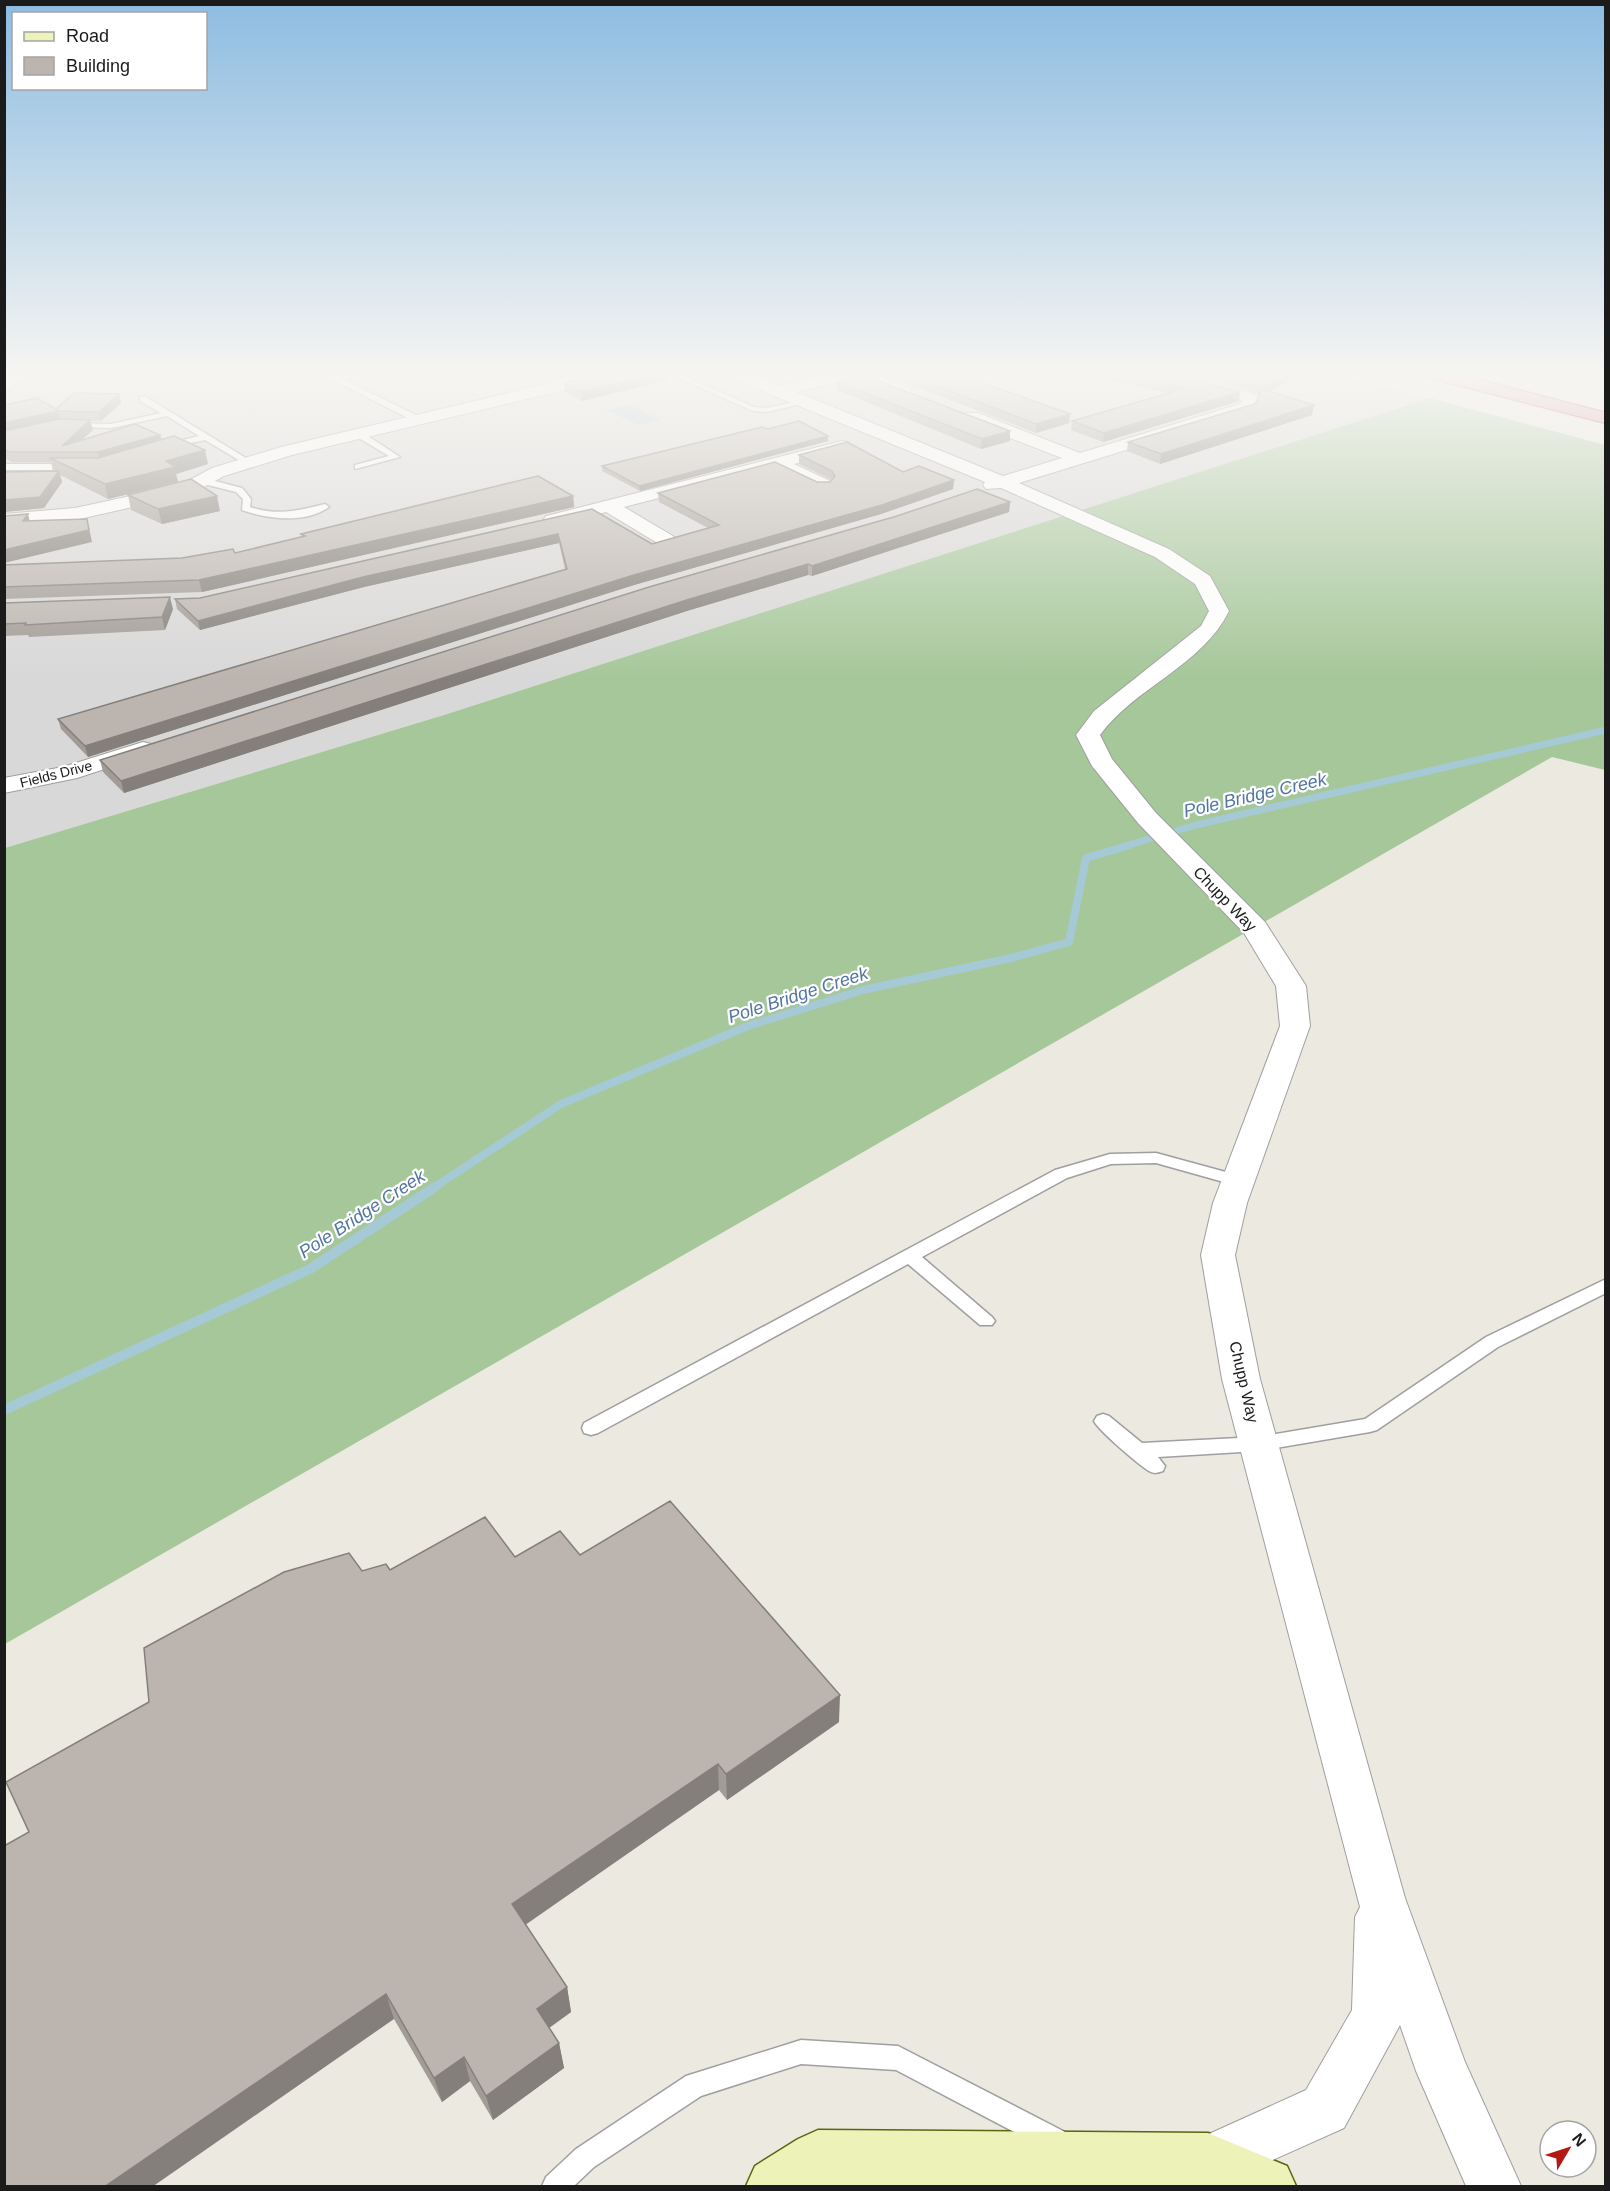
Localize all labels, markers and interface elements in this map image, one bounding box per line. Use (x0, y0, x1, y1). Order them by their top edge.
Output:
legend (12, 12, 207, 90)
text: Road (66, 26, 109, 46)
text: Building (66, 56, 130, 76)
street label: Fields Drive (18, 757, 94, 791)
water label: Pole Bridge Creek (1182, 769, 1329, 821)
street label: Chupp Way (1190, 863, 1260, 935)
water label: Pole Bridge Creek (725, 963, 872, 1027)
water label: Pole Bridge Creek (295, 1165, 430, 1262)
street label: Chupp Way (1226, 1340, 1262, 1424)
north arrow (1538, 2119, 1598, 2179)
text: N (1569, 2130, 1590, 2150)

